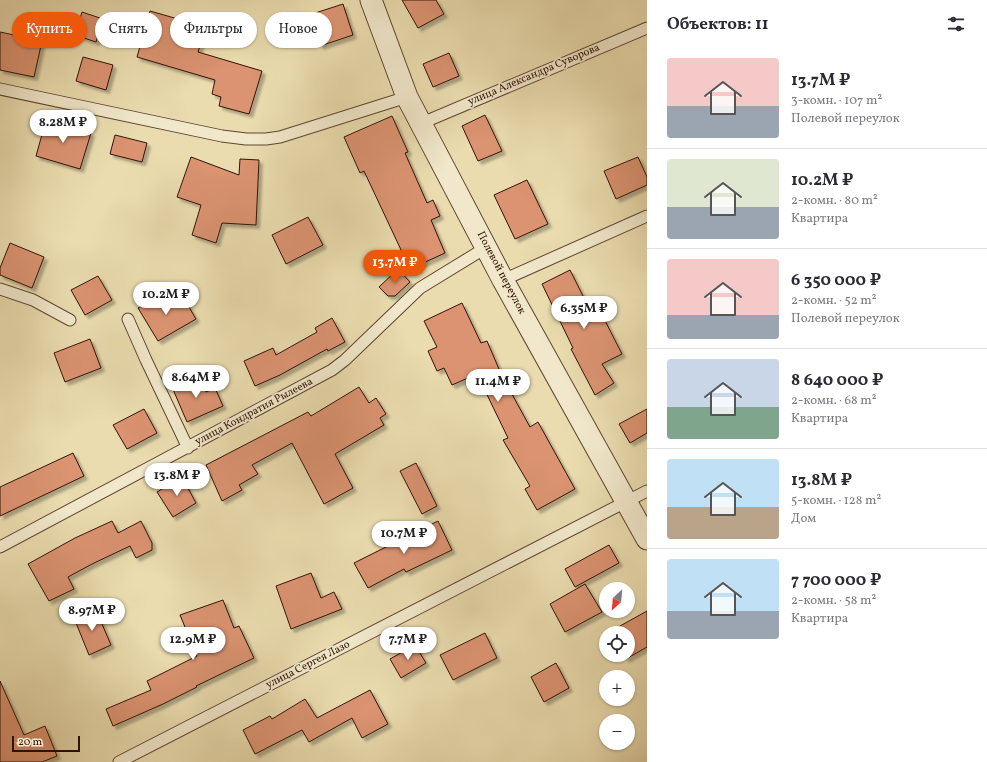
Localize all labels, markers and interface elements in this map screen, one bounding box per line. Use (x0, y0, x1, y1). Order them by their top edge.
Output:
chip: Купить (12, 12, 87, 48)
chip: Снять (95, 12, 162, 48)
chip: Фильтры (170, 12, 257, 48)
chip: Новое (265, 12, 332, 48)
text: Объектов: 11 (667, 13, 769, 36)
icon: filters (945, 13, 967, 35)
street label: улица Александра Суворова (466, 40, 603, 110)
text: 13.7M ₽ (791, 69, 850, 92)
icon: home (699, 74, 747, 122)
text: 3-комн. · 107 m² (791, 92, 882, 110)
pin: 8.28M ₽ (26, 110, 100, 144)
text: Полевой переулок (791, 110, 900, 128)
text: 8.28M ₽ (39, 114, 87, 132)
text: 10.2M ₽ (791, 169, 853, 192)
icon: home (699, 175, 747, 223)
text: 2-комн. · 80 m² (791, 192, 878, 210)
text: Квартира (791, 210, 848, 228)
street label: Полевой переулок (473, 229, 529, 317)
pin: 13.7M ₽ (358, 250, 432, 284)
text: 13.7M ₽ (372, 254, 418, 272)
text: 6 350 000 ₽ (791, 269, 881, 292)
icon: home (699, 275, 747, 323)
pin: 10.2M ₽ (129, 282, 203, 316)
text: 10.2M ₽ (142, 286, 190, 304)
text: 2-комн. · 52 m² (791, 292, 877, 310)
pin: 6.35M ₽ (547, 296, 621, 330)
text: 6.35M ₽ (560, 300, 608, 318)
text: Полевой переулок (791, 310, 900, 328)
pin: 8.64M ₽ (159, 365, 233, 399)
text: 8.64M ₽ (171, 369, 221, 387)
pin: 11.4M ₽ (461, 369, 535, 403)
text: 8 640 000 ₽ (791, 369, 883, 392)
text: 11.4M ₽ (475, 373, 521, 391)
street label: улица Кондратия Рылеева (192, 374, 316, 450)
icon: home (699, 375, 747, 423)
text: 2-комн. · 68 m² (791, 392, 877, 410)
text: Квартира (791, 410, 848, 428)
pin: 13.8M ₽ (140, 463, 214, 497)
text: 13.8M ₽ (154, 467, 200, 485)
text: 13.8M ₽ (791, 469, 852, 492)
icon: home (699, 475, 747, 523)
text: 5-комн. · 128 m² (791, 492, 881, 510)
text: Дом (791, 510, 816, 528)
pin: 10.7M ₽ (367, 521, 441, 555)
text: 10.7M ₽ (381, 525, 427, 543)
text: 7 700 000 ₽ (791, 569, 881, 592)
icon: home (699, 575, 747, 623)
north arrow (599, 582, 635, 618)
map controls (599, 582, 635, 750)
text: 2-комн. · 58 m² (791, 592, 876, 610)
pin: 8.97M ₽ (55, 598, 129, 632)
text: 8.97M ₽ (68, 602, 116, 620)
text: Квартира (791, 610, 848, 628)
button: locate (599, 626, 635, 662)
pin: 12.9M ₽ (156, 627, 230, 661)
pin: 7.7M ₽ (375, 627, 441, 661)
text: 12.9M ₽ (170, 631, 216, 649)
text: 7.7M ₽ (389, 631, 427, 649)
street label: улица Сергея Лазо (263, 637, 353, 693)
button: + (599, 670, 635, 706)
button: − (599, 714, 635, 750)
scale bar (12, 734, 80, 753)
text: 20 m (18, 735, 42, 750)

